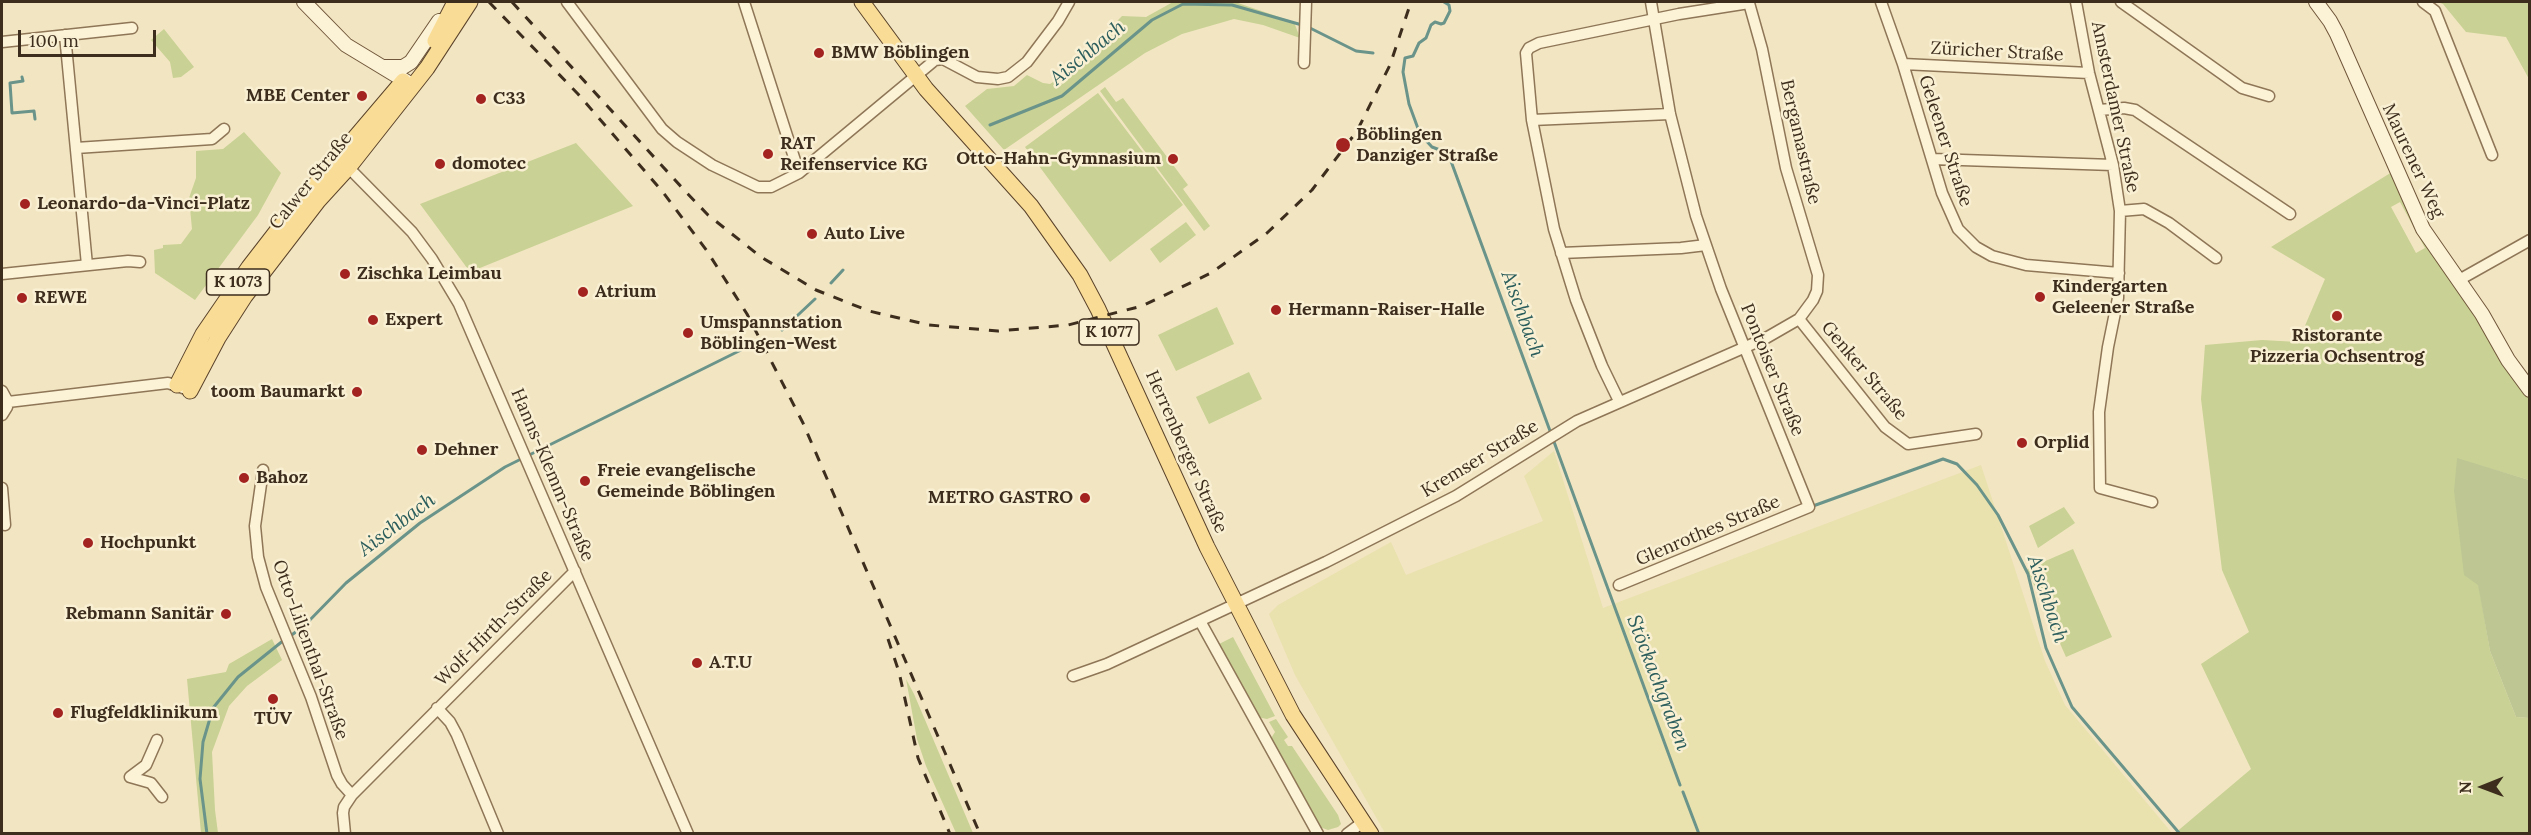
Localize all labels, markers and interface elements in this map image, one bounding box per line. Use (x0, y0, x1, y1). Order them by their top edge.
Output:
water label: Aischbach (1045, 15, 1131, 91)
scale bar (21, 18, 159, 56)
street label: Amsterdamer Straße (2086, 19, 2144, 195)
text: 100 m (29, 29, 79, 52)
street label: Züricher Straße (1930, 38, 2064, 66)
place label: BMW Böblingen (831, 42, 969, 64)
marker: BMW Böblingen (812, 46, 826, 60)
street label: Geleener Straße (1914, 72, 1976, 210)
street label: Bergamastraße (1775, 77, 1825, 207)
place label: MBE Center (246, 85, 350, 107)
place label: C33 (493, 88, 526, 110)
marker: MBE Center (355, 89, 369, 103)
marker: C33 (474, 92, 488, 106)
street label: Maurener Weg (2377, 100, 2449, 222)
place label: Böblingen Danziger Straße (1356, 124, 1498, 166)
street label: Calwer Straße (265, 128, 357, 234)
place label: RAT Reifenservice KG (780, 133, 928, 176)
marker: Böblingen Danziger Straße (1334, 136, 1352, 154)
marker: RAT Reifenservice KG (761, 147, 775, 161)
place label: Otto-Hahn-Gymnasium (956, 148, 1161, 170)
marker: Otto-Hahn-Gymnasium (1166, 152, 1180, 166)
place label: domotec (452, 153, 526, 175)
marker: domotec (433, 157, 447, 171)
place label: Leonardo-da-Vinci-Platz (37, 193, 250, 215)
marker: Leonardo-da-Vinci-Platz (18, 197, 32, 211)
place label: Auto Live (824, 223, 905, 245)
marker: Auto Live (805, 227, 819, 241)
place label: Zischka Leimbau (357, 263, 502, 285)
marker: Zischka Leimbau (338, 267, 352, 281)
water label: Aischbach (1495, 267, 1549, 361)
road number: K 1073 (206, 269, 270, 295)
place label: Kindergarten Geleener Straße (2052, 276, 2194, 318)
place label: Atrium (595, 281, 656, 303)
marker: Atrium (576, 285, 590, 299)
place label: REWE (34, 287, 87, 309)
marker: Kindergarten Geleener Straße (2033, 290, 2047, 304)
marker: REWE (15, 291, 29, 305)
place label: Hermann-Raiser-Halle (1288, 299, 1485, 321)
street label: Pontoiser Straße (1736, 300, 1808, 440)
marker: Hermann-Raiser-Halle (1269, 303, 1283, 317)
place label: Expert (385, 309, 443, 331)
marker: Ristorante Pizzeria Ochsentrog (2330, 309, 2344, 323)
place label: Umspannstation Böblingen-West (700, 312, 842, 354)
marker: Expert (366, 313, 380, 327)
street label: Genker Straße (1816, 317, 1912, 425)
road number: K 1077 (1079, 319, 1139, 345)
place label: Ristorante Pizzeria Ochsentrog (2250, 325, 2424, 368)
marker: Umspannstation Böblingen-West (681, 326, 695, 340)
street label: Herrenberger Straße (1140, 367, 1232, 537)
place label: toom Baumarkt (211, 381, 345, 403)
marker: toom Baumarkt (350, 385, 364, 399)
street label: Hanns-Klemm-Straße (506, 385, 598, 565)
street label: Kremser Straße (1418, 416, 1542, 502)
place label: Orplid (2034, 432, 2089, 454)
marker: Orplid (2015, 436, 2029, 450)
place label: Dehner (434, 439, 498, 461)
marker: Dehner (415, 443, 429, 457)
place label: Freie evangelische Gemeinde Böblingen (597, 460, 775, 502)
place label: Bahoz (256, 467, 308, 489)
marker: Bahoz (237, 471, 251, 485)
marker: Freie evangelische Gemeinde Böblingen (578, 474, 592, 488)
place label: METRO GASTRO (928, 487, 1073, 509)
water label: Aischbach (354, 488, 440, 562)
marker: METRO GASTRO (1078, 491, 1092, 505)
street label: Glenrothes Straße (1633, 491, 1783, 571)
place label: Hochpunkt (100, 532, 196, 554)
marker: Hochpunkt (81, 536, 95, 550)
water label: Aischbach (2022, 552, 2072, 646)
street label: Otto-Lilienthal-Straße (267, 557, 353, 743)
street label: Wolf-Hirth-Straße (431, 565, 557, 691)
place label: Rebmann Sanitär (65, 603, 214, 625)
marker: Rebmann Sanitär (219, 607, 233, 621)
water label: Stöckachgraben (1621, 612, 1695, 754)
place label: A.T.U (709, 652, 752, 674)
marker: A.T.U (690, 656, 704, 670)
marker: TÜV (266, 692, 280, 706)
place label: Flugfeldklinikum (70, 702, 218, 724)
marker: Flugfeldklinikum (51, 706, 65, 720)
place label: TÜV (254, 708, 292, 730)
north arrow (2453, 757, 2513, 817)
text: N (2455, 781, 2475, 794)

